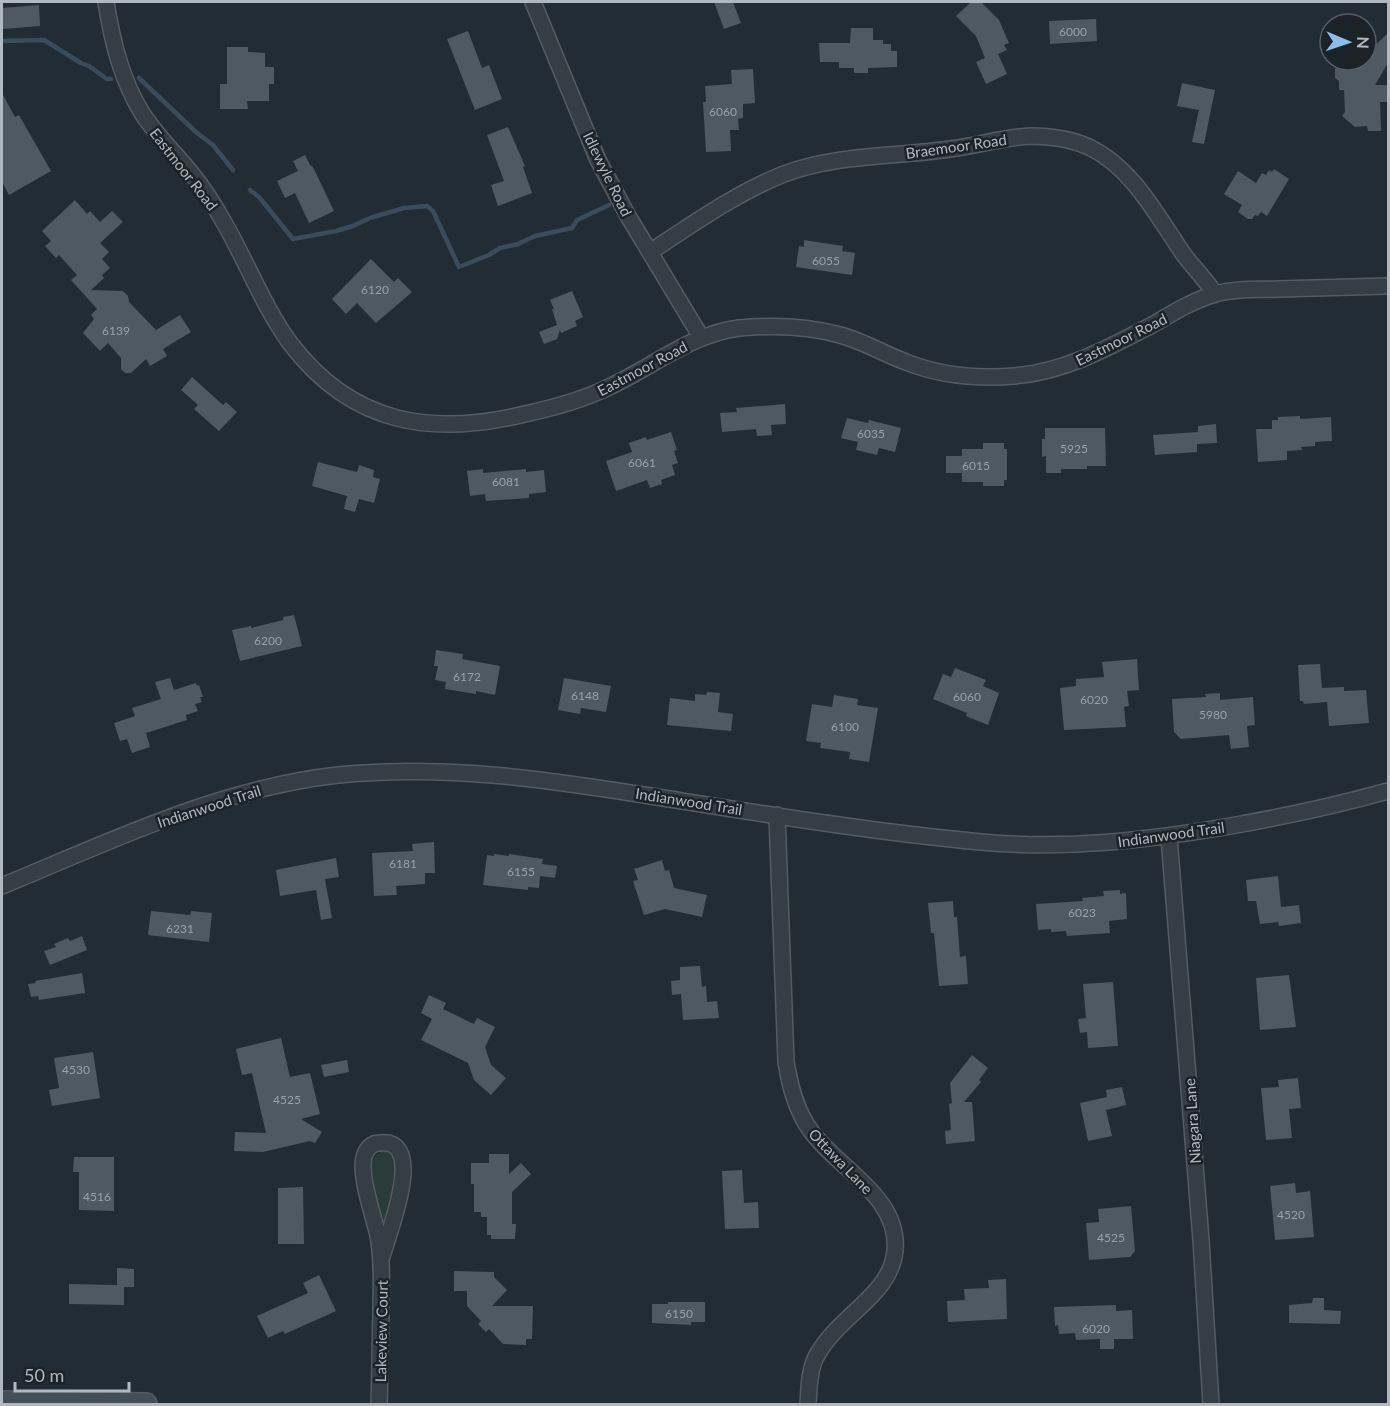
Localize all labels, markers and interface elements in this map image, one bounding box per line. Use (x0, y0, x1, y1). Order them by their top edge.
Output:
north arrow (1318, 12, 1378, 72)
house number: 6000 (1059, 24, 1087, 39)
text: N (1354, 36, 1373, 49)
house number: 6060 (709, 104, 737, 119)
street label: Eastmoor Road (146, 124, 222, 214)
street label: Idlewyle Road (580, 129, 636, 219)
street label: Braemoor Road (904, 130, 1008, 162)
house number: 6055 (812, 253, 840, 268)
house number: 6120 (361, 282, 389, 297)
street label: Eastmoor Road (1072, 309, 1170, 369)
house number: 6139 (102, 323, 130, 338)
street label: Eastmoor Road (594, 337, 690, 399)
house number: 6035 (857, 426, 885, 441)
house number: 5925 (1060, 441, 1088, 456)
house number: 6061 (628, 455, 656, 470)
house number: 6015 (962, 458, 990, 473)
house number: 6081 (492, 474, 520, 489)
house number: 6200 (254, 633, 282, 648)
house number: 6172 (453, 669, 481, 684)
house number: 6148 (571, 688, 599, 703)
house number: 6060 (953, 689, 981, 704)
house number: 6020 (1080, 692, 1108, 707)
house number: 5980 (1199, 707, 1227, 722)
house number: 6100 (831, 719, 859, 734)
street label: Indianwood Trail (155, 781, 263, 831)
street label: Indianwood Trail (634, 784, 744, 818)
street label: Indianwood Trail (1116, 818, 1226, 850)
house number: 6181 (389, 856, 417, 871)
house number: 6155 (507, 864, 535, 879)
house number: 6023 (1068, 905, 1096, 920)
house number: 6231 (166, 921, 194, 936)
house number: 4530 (62, 1062, 90, 1077)
street label: Niagara Lane (1180, 1078, 1204, 1164)
house number: 4525 (273, 1092, 301, 1107)
street label: Ottawa Lane (805, 1125, 877, 1198)
house number: 4516 (83, 1189, 111, 1204)
house number: 4520 (1277, 1207, 1305, 1222)
house number: 4525 (1097, 1230, 1125, 1245)
street label: Lakeview Court (371, 1279, 391, 1382)
house number: 6150 (665, 1306, 693, 1321)
house number: 6020 (1082, 1321, 1110, 1336)
scale bar (15, 1355, 129, 1393)
text: 50 m (24, 1364, 64, 1386)

